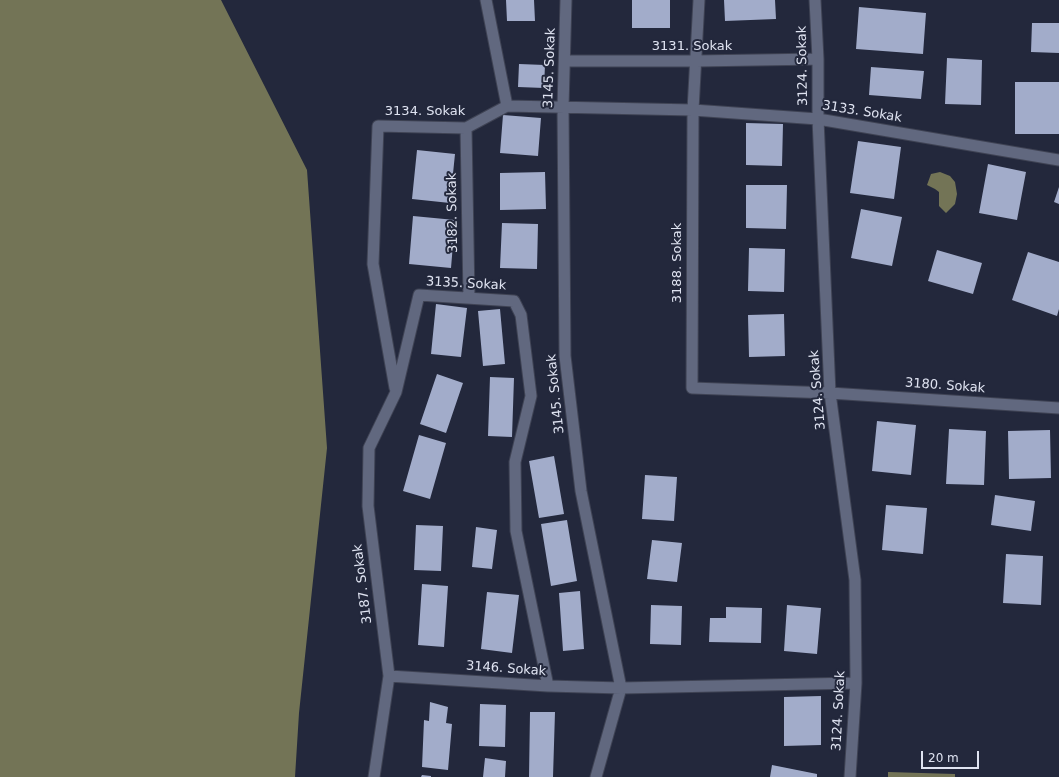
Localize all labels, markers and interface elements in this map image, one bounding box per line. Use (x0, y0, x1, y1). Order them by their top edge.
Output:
street label: 3124. Sokak (795, 26, 811, 106)
street label: 3145. Sokak (541, 28, 559, 108)
street label: 3131. Sokak (652, 39, 732, 55)
street label: 3133. Sokak (821, 98, 903, 126)
street label: 3134. Sokak (385, 104, 465, 120)
street label: 3182. Sokak (445, 173, 461, 253)
street label: 3188. Sokak (670, 223, 686, 303)
street label: 3135. Sokak (425, 274, 507, 294)
street label: 3124. Sokak (807, 349, 829, 431)
street label: 3145. Sokak (544, 353, 568, 435)
street label: 3180. Sokak (904, 375, 986, 397)
street label: 3187. Sokak (350, 543, 376, 625)
street label: 3146. Sokak (465, 658, 547, 680)
street label: 3124. Sokak (829, 670, 849, 752)
scale bar (923, 743, 981, 769)
text: 20 m (928, 751, 959, 765)

